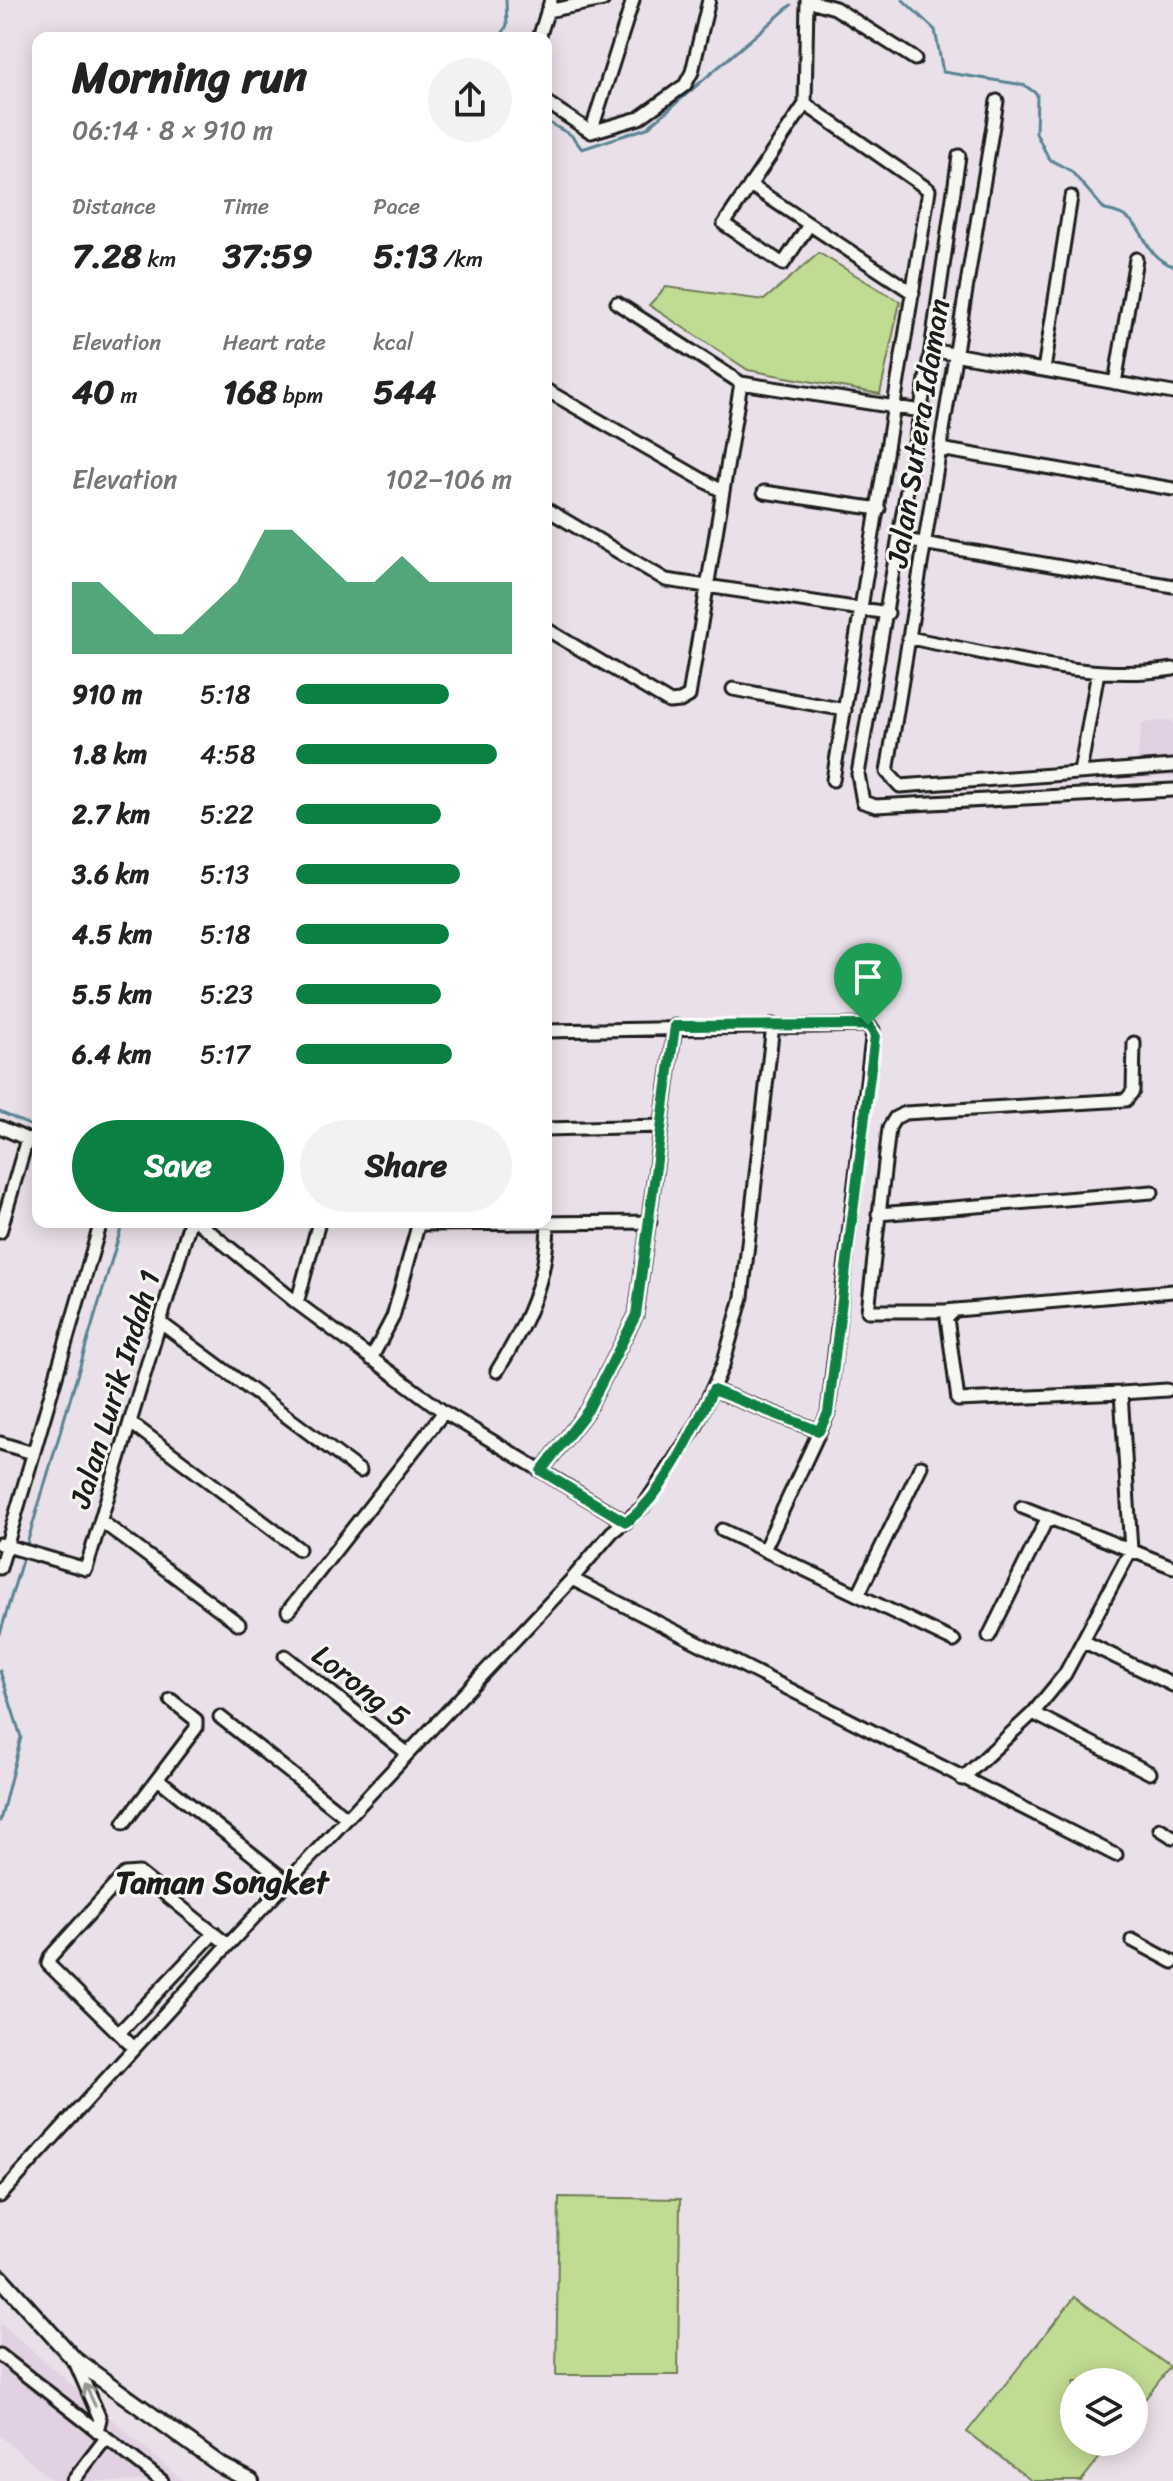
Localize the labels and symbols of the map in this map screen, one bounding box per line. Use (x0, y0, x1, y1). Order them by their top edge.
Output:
street label: Jalan Sutera Idaman (870, 295, 966, 572)
pin (834, 943, 902, 1025)
street label: Jalan Lurik Indah 1 (53, 1263, 177, 1516)
street label: Lorong 5 (299, 1630, 423, 1742)
district label: Taman Songket (116, 1854, 331, 1911)
one-way arrow (82, 2383, 97, 2407)

